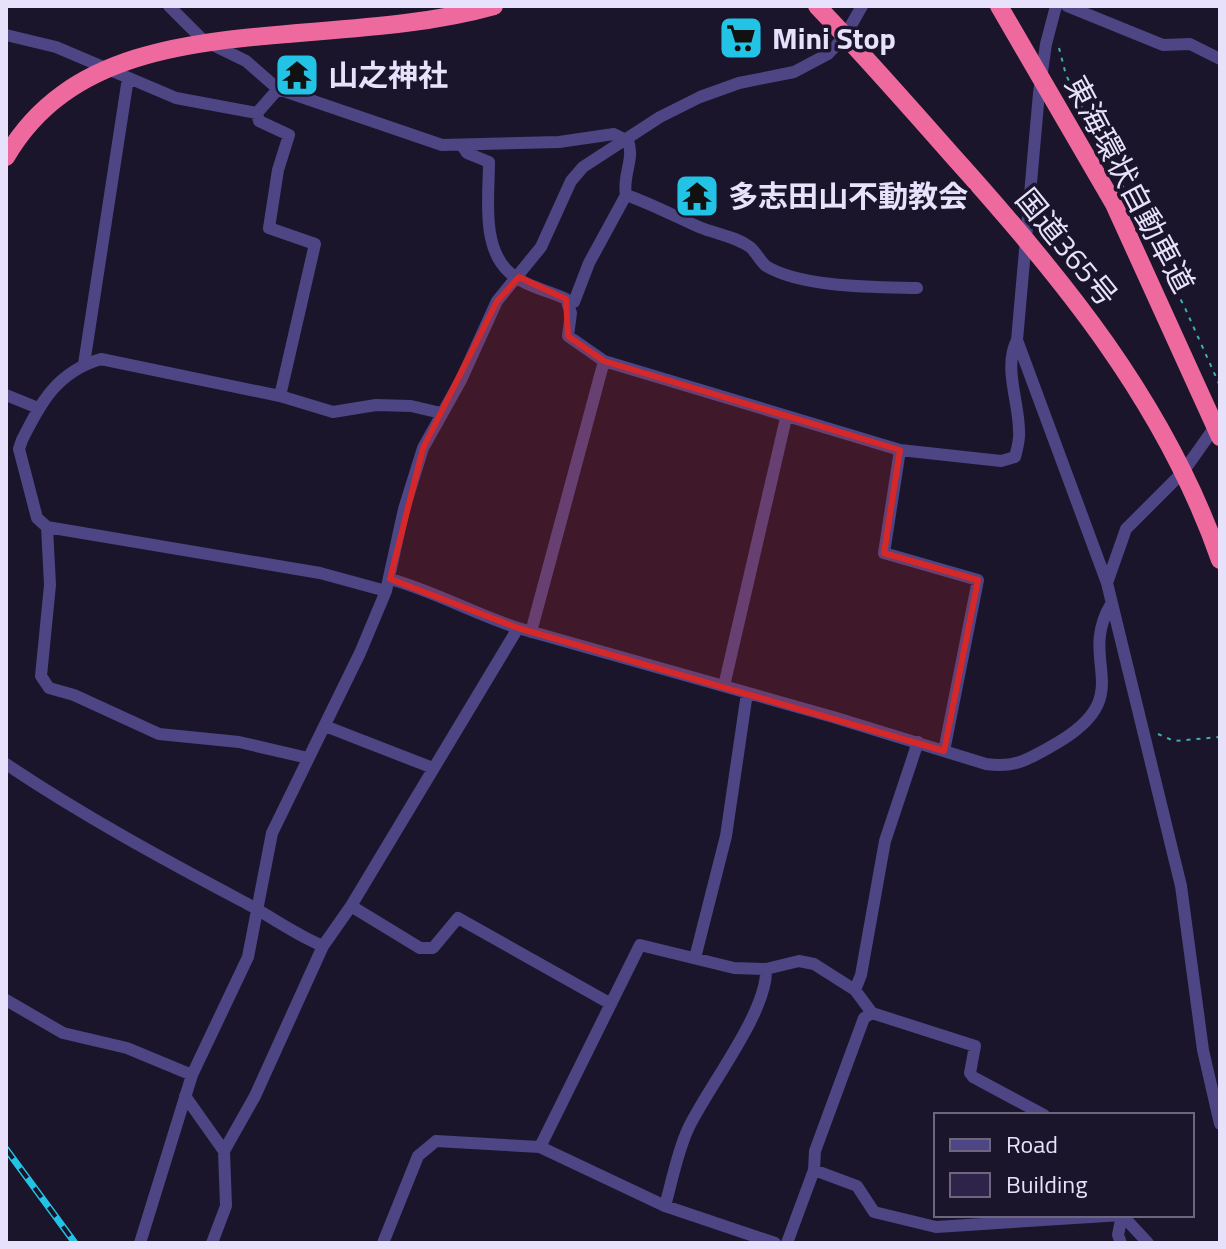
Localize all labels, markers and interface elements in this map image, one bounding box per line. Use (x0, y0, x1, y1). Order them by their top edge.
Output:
supermarket icon: Mini Stop (717, 14, 765, 62)
place label: Mini Stop (772, 15, 896, 61)
temple icon: 山之神社 (273, 51, 321, 99)
place label: 山之神社 (328, 52, 448, 98)
street label: 東海環状自動車道 (1053, 67, 1207, 301)
temple icon: 多志田山不動教会 (673, 172, 721, 220)
place label: 多志田山不動教会 (728, 173, 968, 219)
street label: 国道365号 (1005, 178, 1129, 316)
legend (934, 1113, 1194, 1217)
text: Road (1006, 1126, 1058, 1162)
text: Building (1006, 1166, 1088, 1202)

